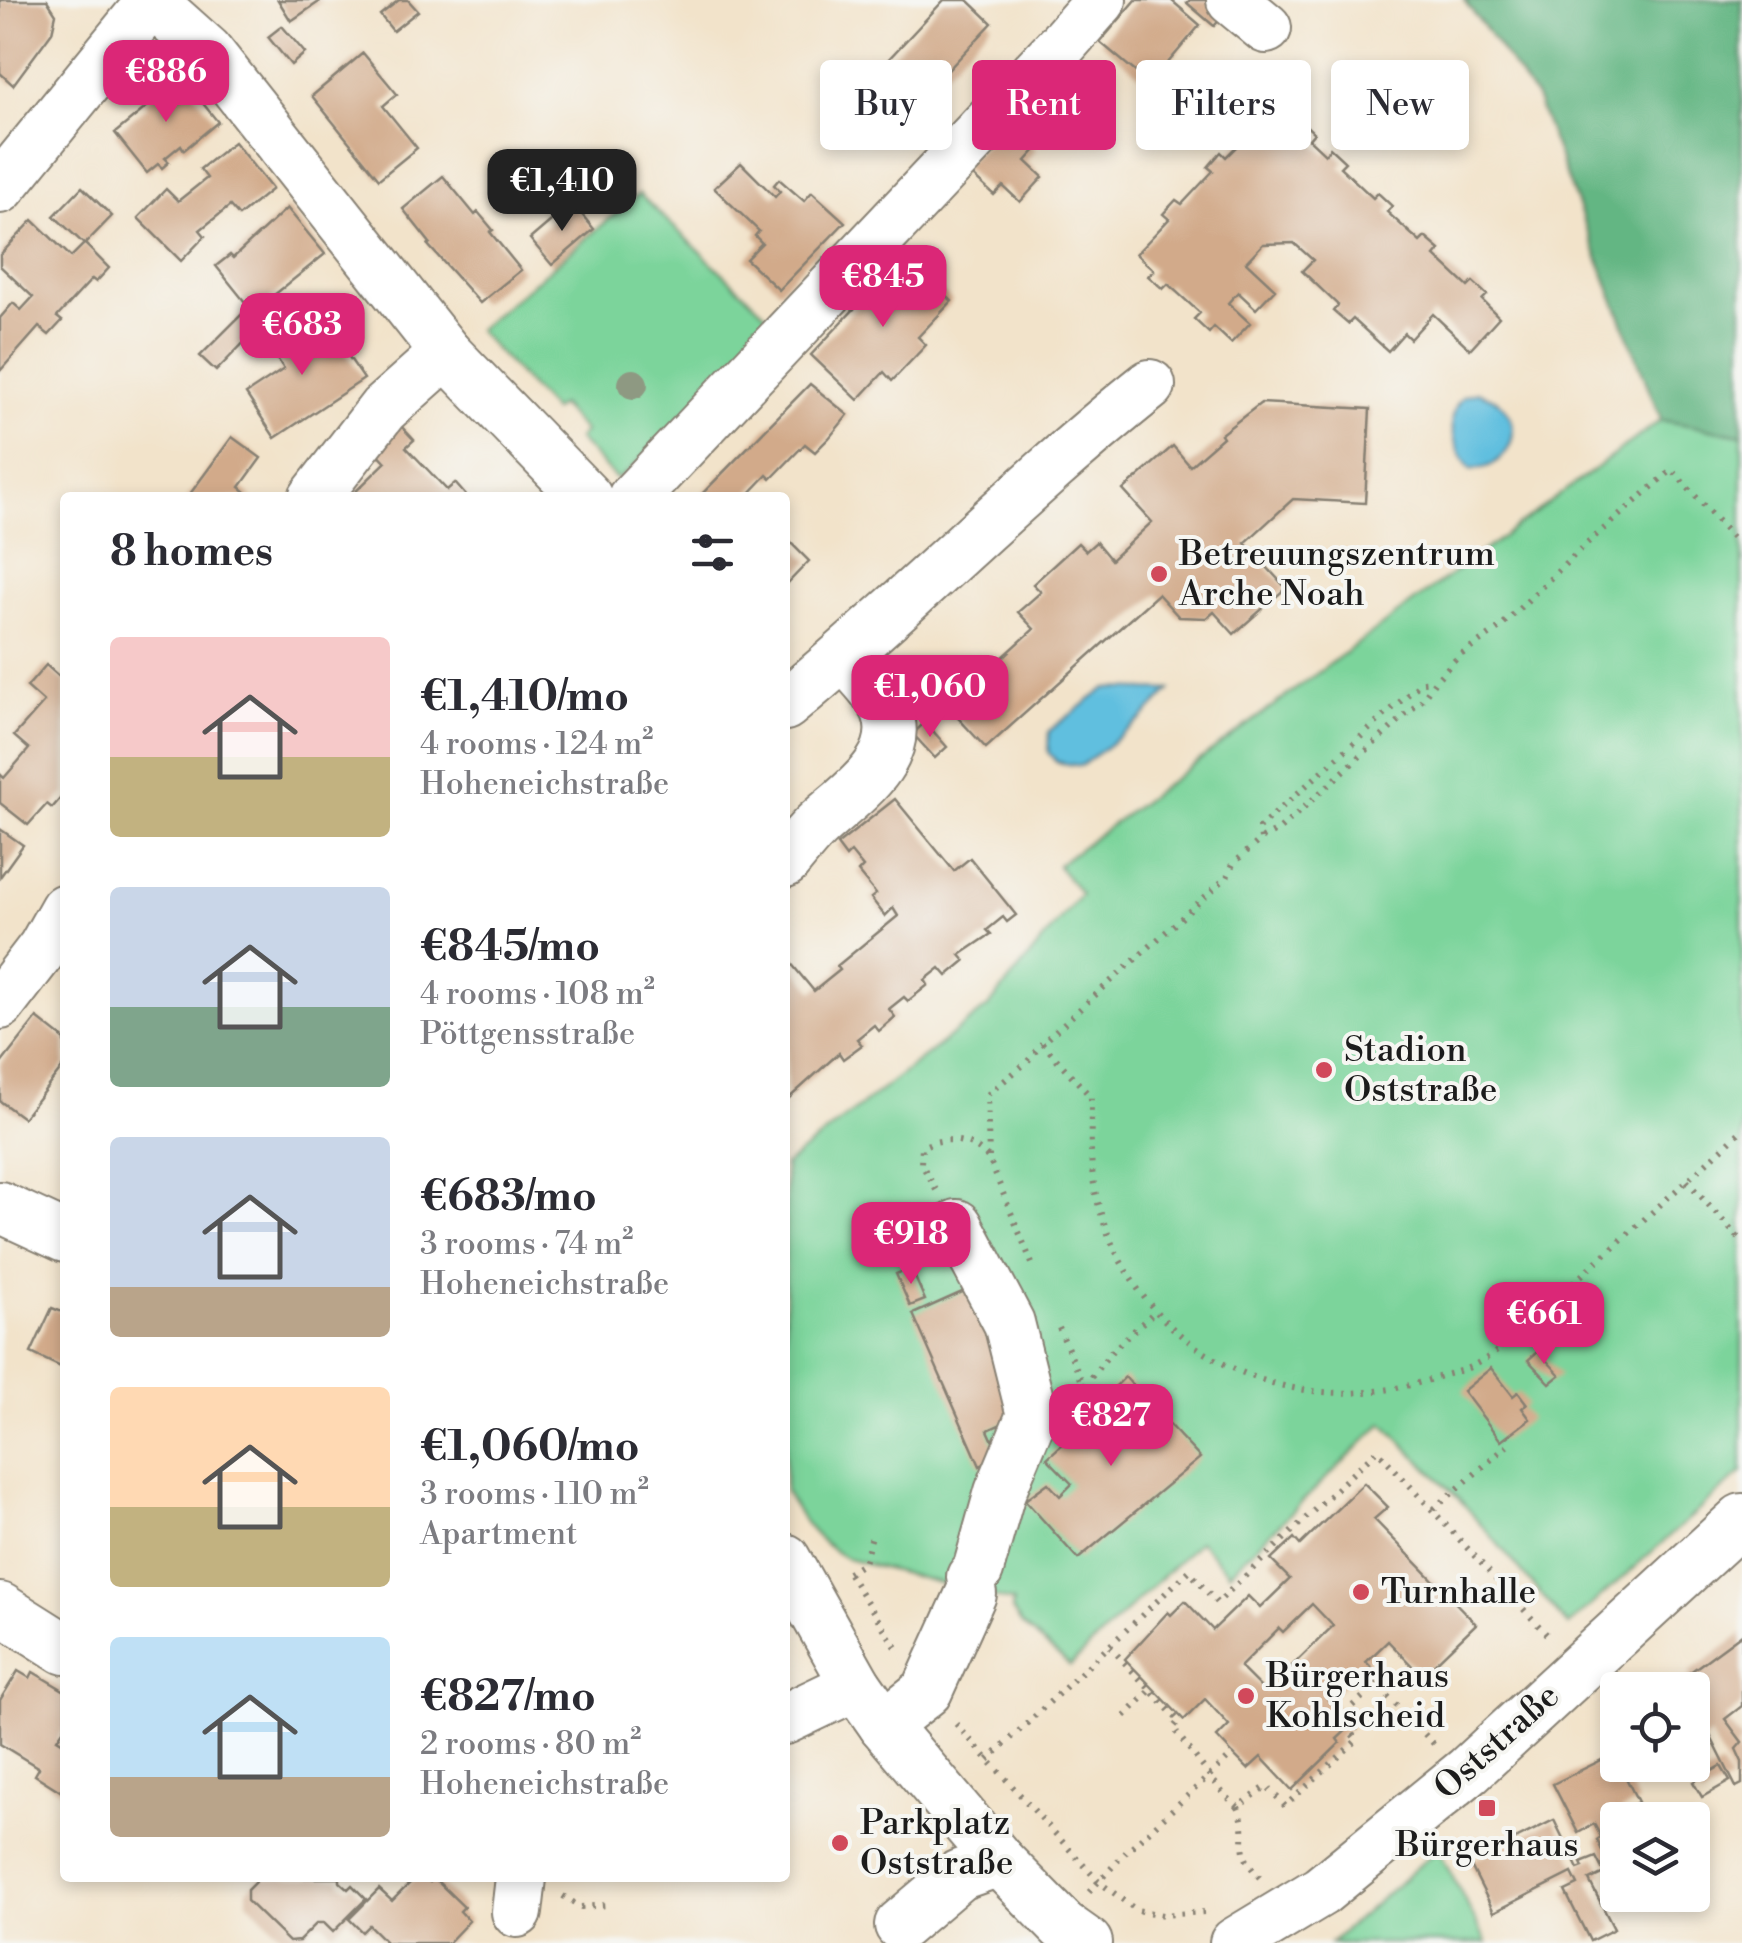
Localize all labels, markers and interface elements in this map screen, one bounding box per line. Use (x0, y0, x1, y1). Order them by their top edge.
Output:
pin: €886 (107, 40, 225, 125)
text: €886 (125, 52, 207, 92)
chip: Buy (820, 60, 952, 150)
chip: Rent (972, 60, 1116, 150)
chip: Filters (1136, 60, 1311, 150)
chip: New (1331, 60, 1469, 150)
pin: €1,410 (481, 149, 643, 234)
text: €1,410 (509, 161, 615, 201)
pin: €845 (824, 245, 942, 330)
text: €845 (841, 257, 925, 297)
pin: €683 (243, 293, 361, 378)
text: €683 (262, 305, 342, 345)
icon: filters (685, 525, 740, 580)
text: 8 homes (110, 526, 273, 579)
place label: Betreuungszentrum Arche Noah (1178, 533, 1495, 616)
marker: Betreuungszentrum Arche Noah (1148, 563, 1170, 585)
pin: €1,060 (849, 655, 1011, 740)
text: €1,060 (873, 667, 987, 707)
text: €1,410/mo (420, 671, 629, 724)
icon: home (190, 677, 310, 797)
text: 4 rooms · 124 m² (420, 724, 653, 764)
text: Hoheneichstraße (420, 764, 669, 804)
text: €845/mo (420, 921, 600, 974)
icon: home (190, 927, 310, 1047)
text: 4 rooms · 108 m² (420, 974, 655, 1014)
text: Pöttgensstraße (420, 1014, 635, 1054)
place label: Stadion Oststraße (1344, 1029, 1497, 1112)
marker: Stadion Oststraße (1313, 1059, 1335, 1081)
text: €683/mo (420, 1171, 597, 1224)
icon: home (190, 1177, 310, 1297)
pin: €918 (852, 1202, 970, 1287)
text: €918 (873, 1214, 949, 1254)
text: 3 rooms · 74 m² (420, 1224, 633, 1264)
text: Hoheneichstraße (420, 1264, 669, 1304)
pin: €661 (1485, 1282, 1603, 1367)
text: €661 (1506, 1294, 1582, 1334)
pin: €827 (1052, 1384, 1170, 1469)
text: €827 (1071, 1396, 1151, 1436)
text: €1,060/mo (420, 1421, 639, 1474)
icon: home (190, 1427, 310, 1547)
text: 3 rooms · 110 m² (420, 1474, 649, 1514)
text: Apartment (420, 1514, 577, 1554)
place label: Turnhalle (1381, 1571, 1536, 1614)
marker: Turnhalle (1350, 1581, 1372, 1603)
place label: Bürgerhaus Kohlscheid (1265, 1655, 1449, 1738)
text: €827/mo (420, 1671, 596, 1724)
map controls (1600, 1672, 1710, 1912)
button: locate (1600, 1672, 1710, 1782)
street label: Oststraße (1426, 1675, 1568, 1809)
icon: home (190, 1677, 310, 1797)
marker: Bürgerhaus Kohlscheid (1235, 1685, 1257, 1707)
text: 2 rooms · 80 m² (420, 1724, 641, 1764)
text: Hoheneichstraße (420, 1764, 669, 1804)
marker: Bürgerhaus (1476, 1797, 1498, 1819)
place label: Parkplatz Oststraße (860, 1802, 1013, 1885)
button: layers (1600, 1802, 1710, 1912)
place label: Bürgerhaus (1394, 1824, 1579, 1867)
marker: Parkplatz Oststraße (829, 1832, 851, 1854)

